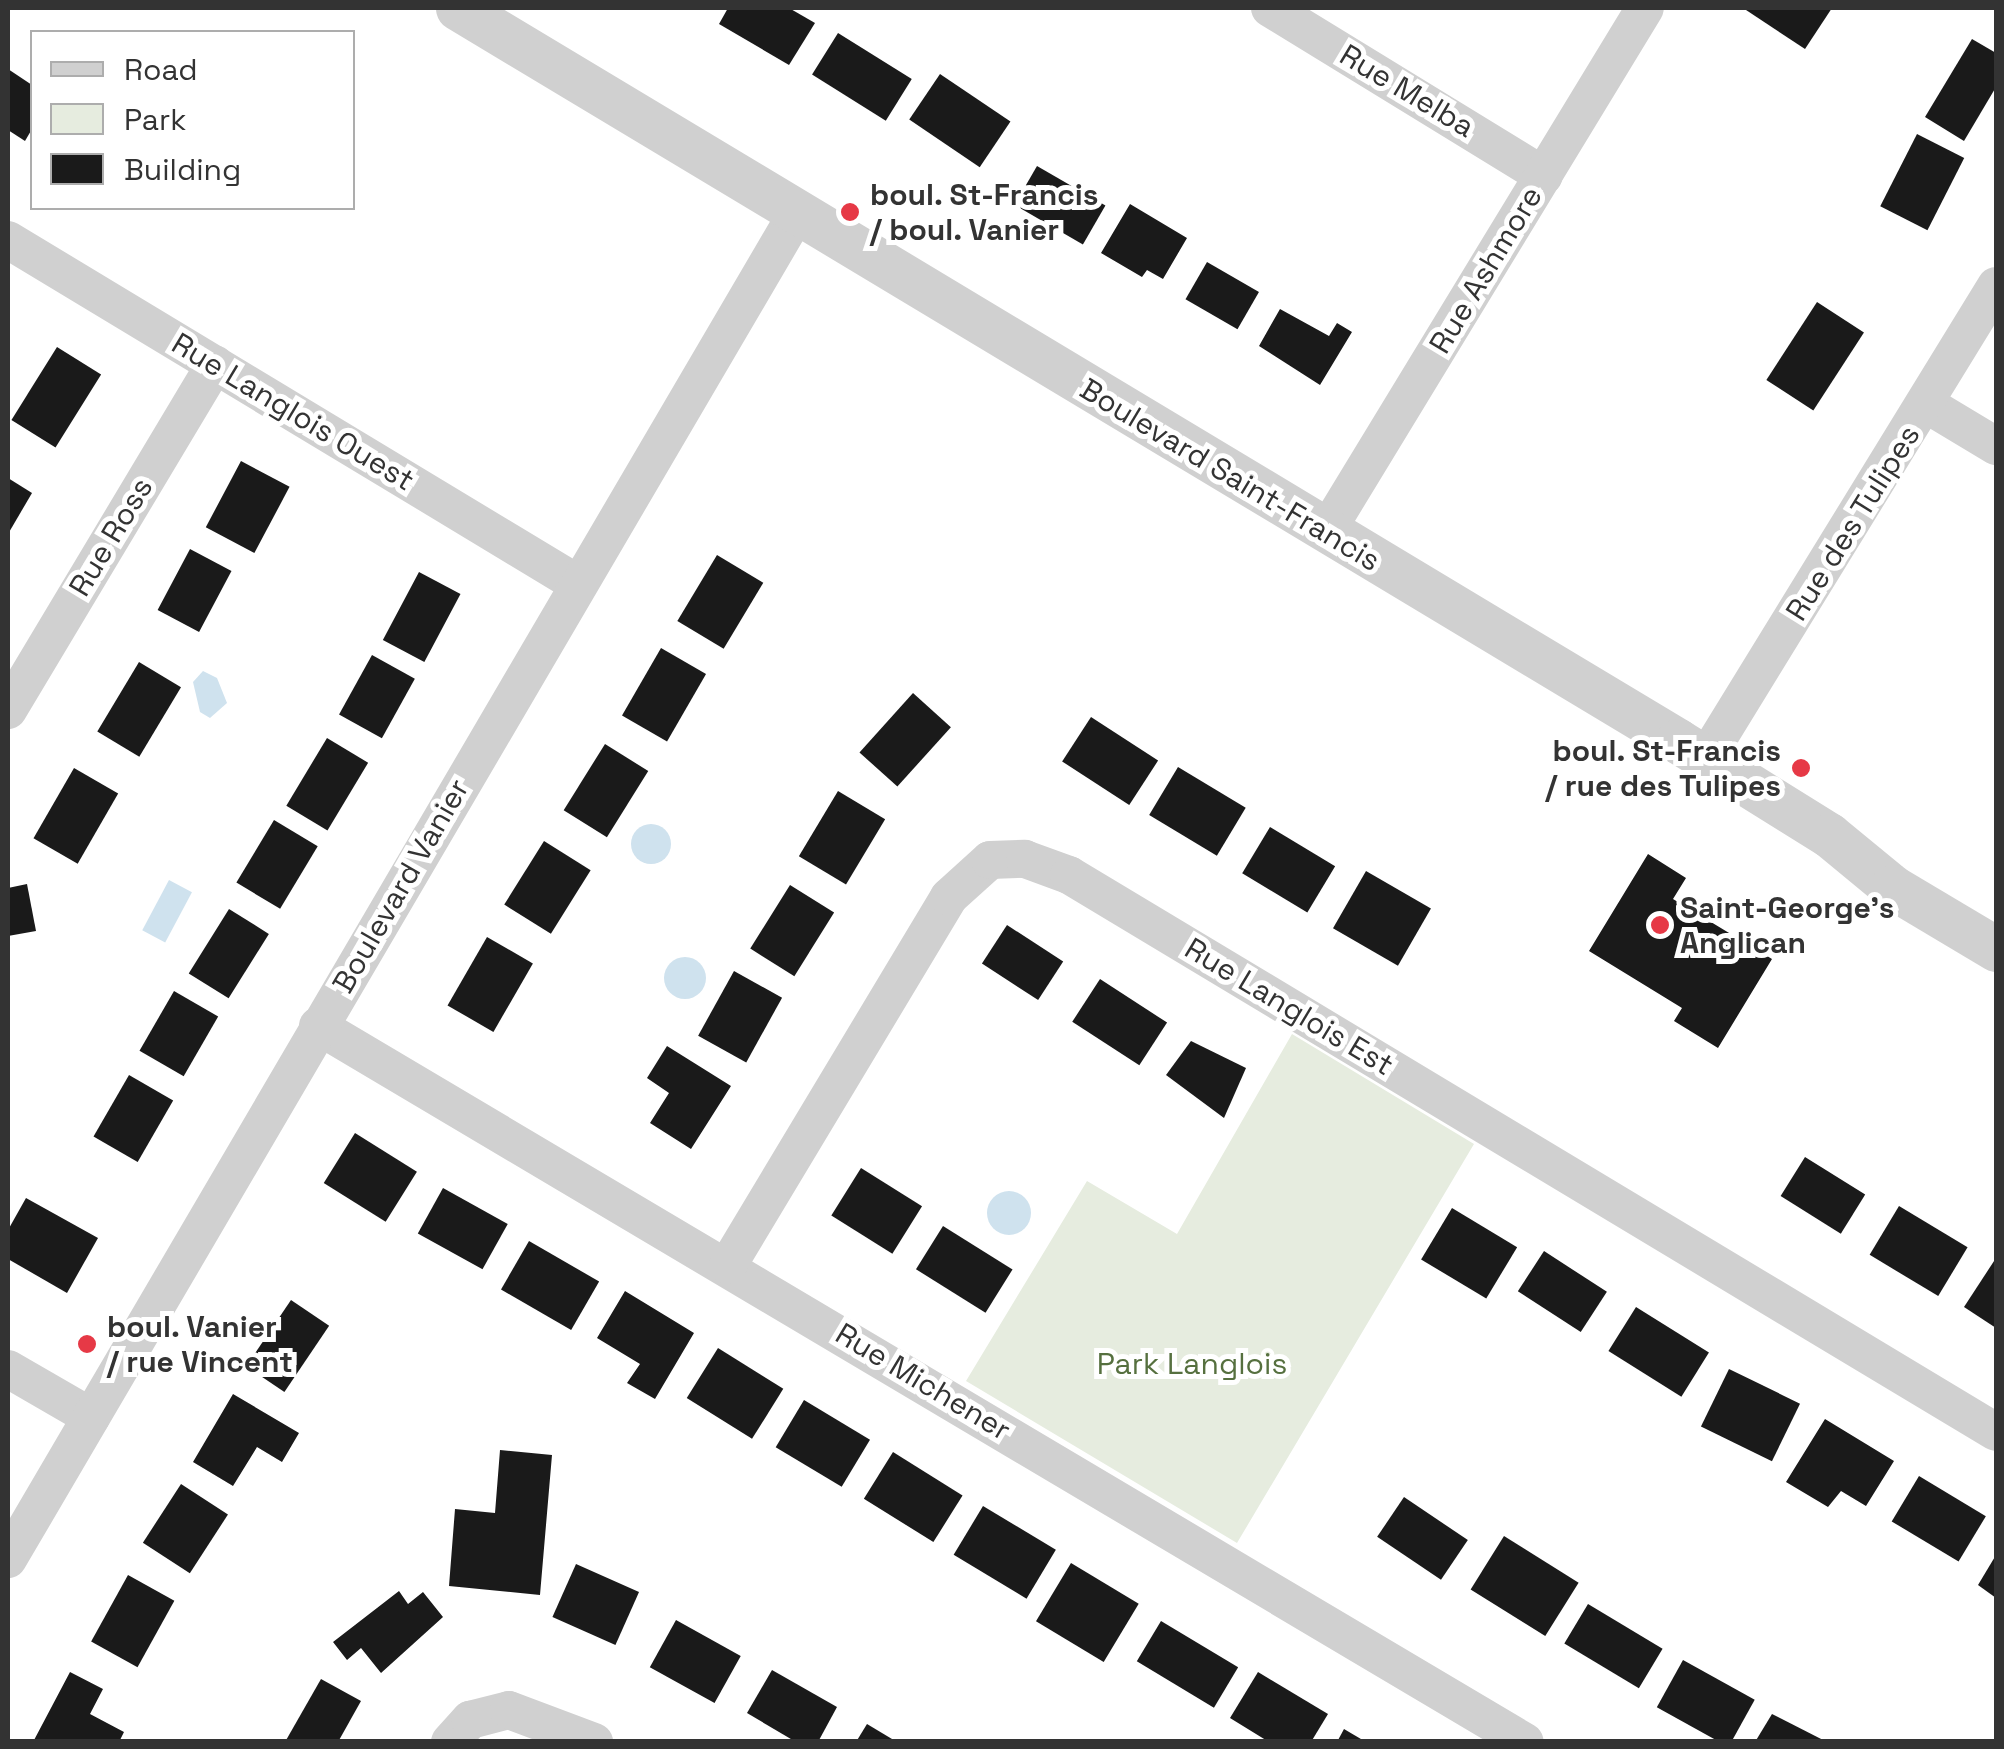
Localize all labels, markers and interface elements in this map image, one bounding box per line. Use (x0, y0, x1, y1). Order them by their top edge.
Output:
legend (30, 30, 355, 210)
street label: Rue Melba (1333, 37, 1481, 145)
text: Road (124, 50, 198, 89)
text: Park (124, 100, 186, 139)
text: Building (124, 150, 241, 189)
place label: boul. St-Francis / boul. Vanier (870, 177, 1099, 248)
street label: Rue Ashmore (1422, 180, 1550, 360)
marker: boul. St-Francis / boul. Vanier (839, 201, 861, 223)
street label: Rue Langlois Ouest (165, 325, 421, 499)
street label: Boulevard Saint-Francis (1073, 371, 1387, 579)
street label: Rue des Tulipes (1778, 418, 1928, 628)
street label: Rue Ross (62, 471, 160, 603)
place label: boul. St-Francis / rue des Tulipes (1545, 733, 1781, 804)
marker: boul. St-Francis / rue des Tulipes (1790, 757, 1812, 779)
street label: Boulevard Vanier (325, 772, 477, 1000)
place label: Saint-George's Anglican (1680, 890, 1894, 960)
marker: Saint-George's Anglican (1649, 914, 1671, 936)
street label: Rue Langlois Est (1178, 931, 1400, 1083)
place label: boul. Vanier / rue Vincent (107, 1309, 293, 1380)
street label: Rue Michener (829, 1316, 1017, 1448)
marker: boul. Vanier / rue Vincent (76, 1333, 98, 1355)
park label: Park Langlois (1097, 1346, 1287, 1382)

